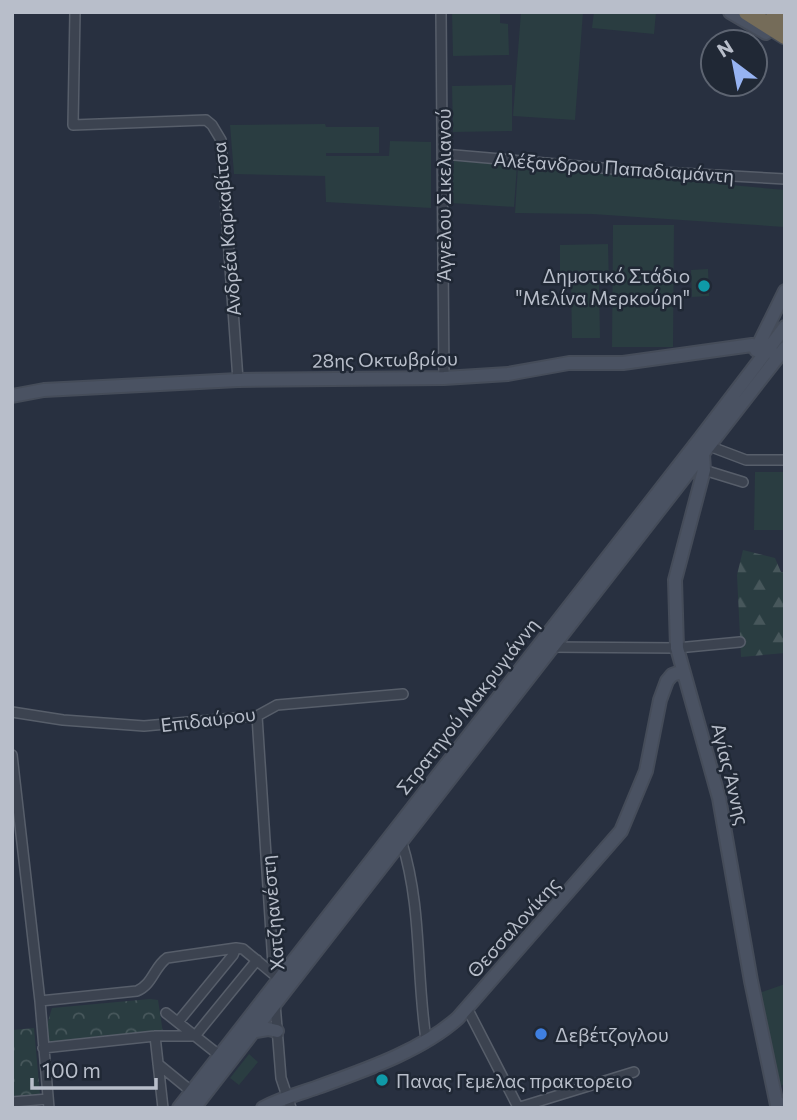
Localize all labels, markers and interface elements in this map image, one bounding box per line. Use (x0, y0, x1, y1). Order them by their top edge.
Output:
north arrow (699, 28, 769, 98)
text: N (713, 35, 737, 62)
street label: Άγγελου Σικελιανού (432, 109, 455, 282)
street label: Ανδρέα Καρκαβίτσα (207, 141, 245, 317)
street label: Αλέξανδρου Παπαδιαμάντη (493, 147, 735, 187)
place label: Δημοτικό Στάδιο "Μελίνα Μερκούρη" (515, 264, 690, 309)
marker: Δημοτικό Στάδιο "Μελίνα Μερκούρη" (696, 278, 712, 294)
street label: 28ης Οκτωβρίου (312, 346, 458, 372)
street label: Στρατηγού Μακρυγιάννη (391, 613, 543, 799)
street label: Επιδαύρου (159, 702, 257, 736)
street label: Αγίας Άννης (707, 721, 755, 827)
street label: Χατζηανέστη (256, 854, 288, 972)
street label: Θεσσαλονίκης (462, 872, 564, 982)
place label: Δεβέτζογλου (555, 1023, 669, 1046)
marker: Δεβέτζογλου (533, 1026, 549, 1042)
scale bar (32, 1046, 156, 1090)
text: 100 m (42, 1057, 101, 1082)
place label: Πανας Γεμελας πρακτορειο (396, 1069, 632, 1092)
marker: Πανας Γεμελας πρακτορειο (374, 1072, 390, 1088)

